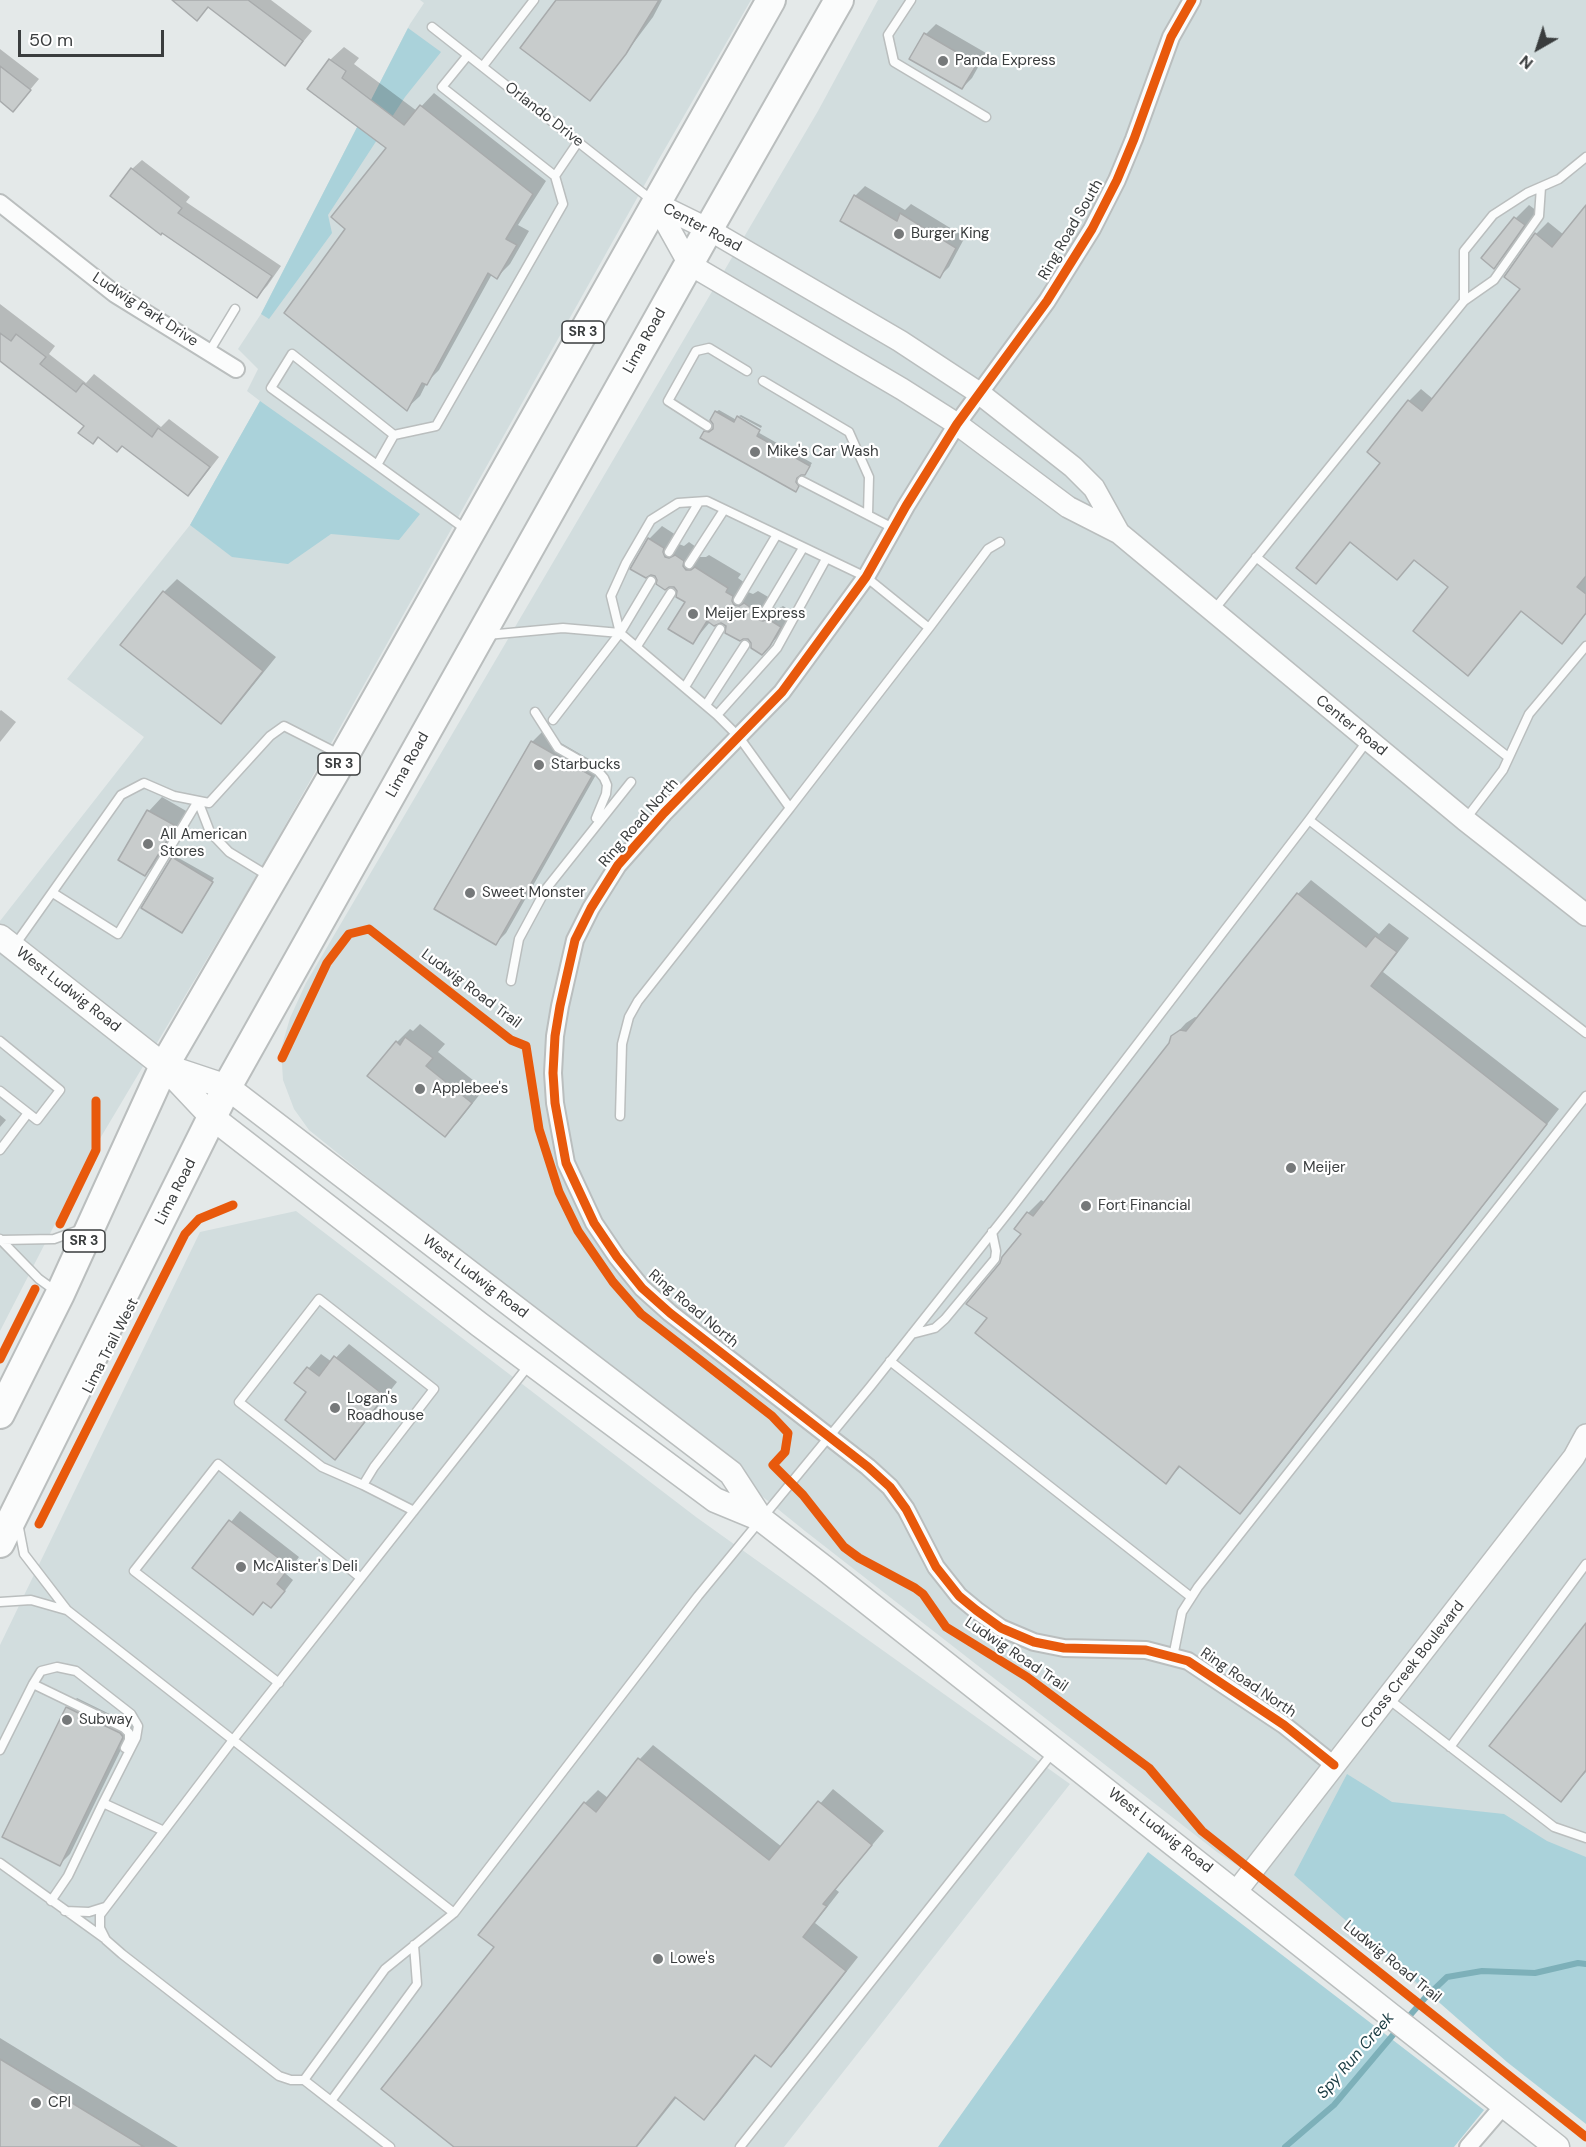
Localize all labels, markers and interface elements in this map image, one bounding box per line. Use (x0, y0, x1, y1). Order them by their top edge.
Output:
scale bar (21, 18, 166, 56)
north arrow (1508, 18, 1568, 78)
text: 50 m (29, 28, 73, 52)
text: N (1515, 51, 1538, 74)
place label: Panda Express (955, 52, 1056, 70)
marker: Panda Express (936, 54, 950, 68)
street label: Orlando Drive (501, 79, 587, 151)
street label: Ring Road South (1035, 177, 1107, 283)
street label: Center Road (660, 200, 744, 256)
place label: Burger King (911, 225, 989, 243)
marker: Burger King (892, 227, 906, 241)
street label: Ludwig Park Drive (89, 269, 201, 351)
street label: Lima Road (620, 305, 670, 377)
road number: SR 3 (562, 321, 604, 343)
place label: Mike's Car Wash (767, 443, 879, 461)
marker: Mike's Car Wash (748, 445, 762, 459)
place label: Meijer Express (705, 605, 806, 623)
marker: Meijer Express (686, 607, 700, 621)
street label: Center Road (1312, 692, 1390, 760)
street label: Lima Road (383, 729, 433, 801)
road number: SR 3 (318, 753, 360, 775)
place label: Starbucks (551, 756, 621, 774)
marker: Starbucks (532, 758, 546, 772)
street label: Ring Road North (596, 775, 682, 871)
place label: All American Stores (160, 826, 247, 861)
marker: All American Stores (141, 837, 155, 851)
place label: Sweet Monster (482, 884, 586, 902)
marker: Sweet Monster (463, 886, 477, 900)
street label: West Ludwig Road (12, 944, 124, 1036)
street label: Ludwig Road Trail (417, 946, 525, 1032)
place label: Applebee's (432, 1080, 508, 1098)
marker: Applebee's (413, 1082, 427, 1096)
street label: Lima Road (152, 1156, 200, 1228)
place label: Meijer (1303, 1159, 1345, 1177)
marker: Meijer (1284, 1161, 1298, 1175)
place label: Fort Financial (1098, 1197, 1191, 1215)
marker: Fort Financial (1079, 1199, 1093, 1213)
road number: SR 3 (63, 1230, 105, 1252)
street label: West Ludwig Road (419, 1231, 531, 1323)
street label: Ring Road North (644, 1266, 742, 1352)
street label: Lima Trail West (79, 1295, 143, 1397)
place label: Logan's Roadhouse (347, 1390, 424, 1425)
marker: Logan's Roadhouse (328, 1401, 342, 1415)
place label: McAlister's Deli (253, 1558, 358, 1576)
marker: McAlister's Deli (234, 1560, 248, 1574)
street label: Cross Creek Boulevard (1358, 1598, 1468, 1732)
street label: Ludwig Road Trail (961, 1614, 1071, 1696)
street label: Ring Road North (1197, 1644, 1299, 1722)
place label: Subway (79, 1711, 133, 1729)
marker: Subway (60, 1713, 74, 1727)
street label: West Ludwig Road (1104, 1785, 1216, 1877)
street label: Ludwig Road Trail (1340, 1917, 1444, 2007)
place label: Lowe's (670, 1950, 715, 1968)
marker: Lowe's (651, 1952, 665, 1966)
water label: Spy Run Creek (1313, 2009, 1399, 2103)
place label: CPI (48, 2094, 71, 2112)
marker: CPI (29, 2096, 43, 2110)

